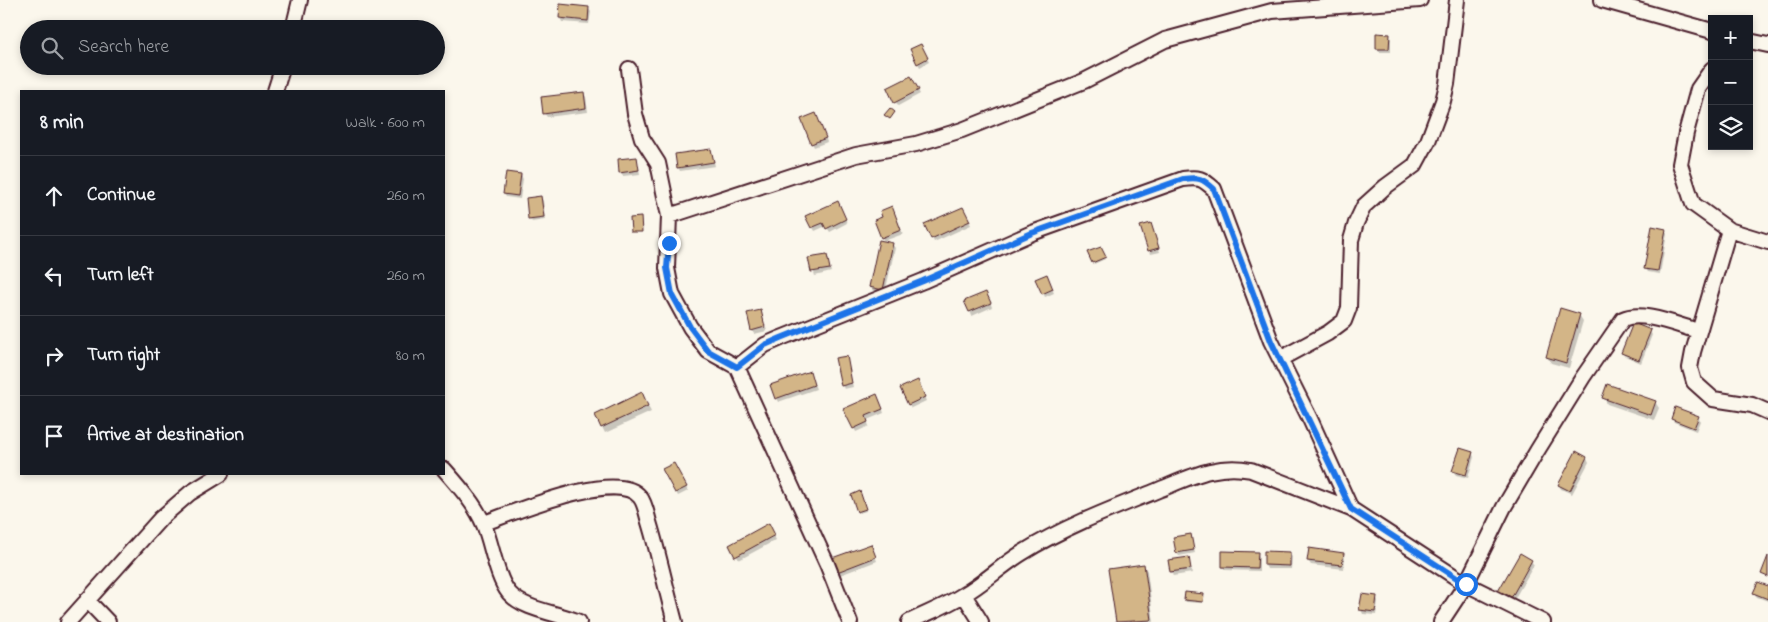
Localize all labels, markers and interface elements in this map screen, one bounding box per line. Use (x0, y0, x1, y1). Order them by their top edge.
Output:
map controls (1708, 15, 1753, 150)
button: + (1708, 15, 1753, 60)
search box (20, 20, 445, 75)
icon: search (38, 34, 66, 62)
text: Search here (78, 34, 169, 61)
button: − (1708, 60, 1753, 105)
button: layers (1708, 105, 1753, 150)
text: 8 min (40, 108, 84, 138)
text: Walk · 600 m (346, 111, 425, 135)
icon: ahead (40, 182, 68, 210)
text: Continue (87, 182, 155, 209)
text: 260 m (387, 184, 425, 208)
route end (658, 232, 681, 255)
icon: left (40, 262, 68, 290)
text: Turn left (87, 262, 154, 289)
text: 260 m (387, 264, 425, 288)
icon: right (40, 342, 68, 370)
text: Turn right (87, 342, 160, 369)
text: 80 m (396, 344, 425, 368)
icon: arrive (40, 422, 68, 450)
text: Arrive at destination (87, 422, 244, 449)
route start (1455, 573, 1478, 596)

